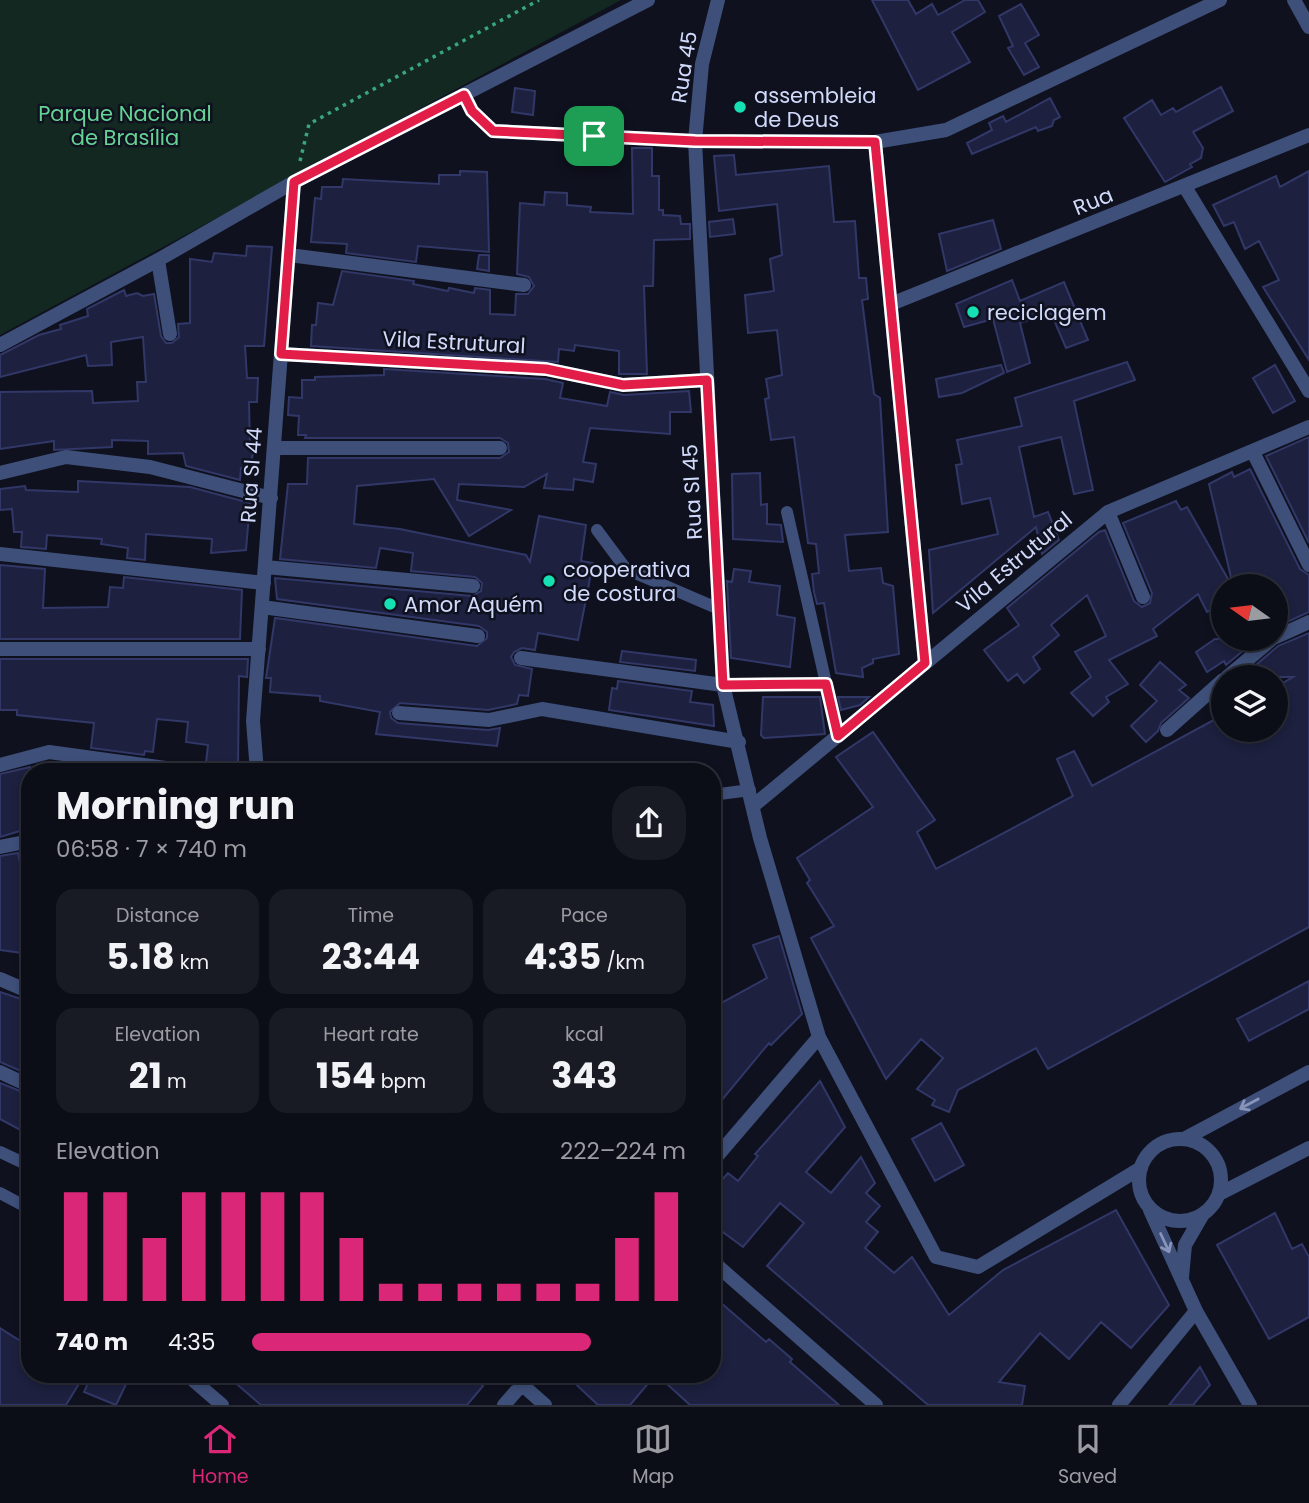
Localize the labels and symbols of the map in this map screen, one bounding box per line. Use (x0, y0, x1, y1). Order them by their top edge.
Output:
street label: Rua 45 (664, 29, 704, 105)
place label: assembleia de Deus (754, 81, 877, 134)
park label: Parque Nacional de Brasília (38, 99, 212, 152)
marker: assembleia de Deus (732, 99, 748, 115)
pin (564, 106, 624, 166)
street label: Rua (1069, 180, 1117, 222)
place label: reciclagem (987, 298, 1107, 327)
marker: reciclagem (965, 304, 981, 320)
street label: Vila Estrutural (382, 324, 526, 360)
street label: Rua Sl 44 (233, 426, 269, 524)
street label: Rua Sl 45 (675, 444, 709, 540)
street label: Vila Estrutural (950, 505, 1078, 619)
place label: cooperativa de costura (563, 555, 691, 608)
marker: cooperativa de costura (541, 573, 557, 589)
north arrow (1211, 574, 1288, 651)
place label: Amor Aquém (404, 590, 543, 619)
marker: Amor Aquém (382, 596, 398, 612)
one-way arrow (1239, 1098, 1260, 1112)
one-way arrow (1159, 1231, 1172, 1253)

